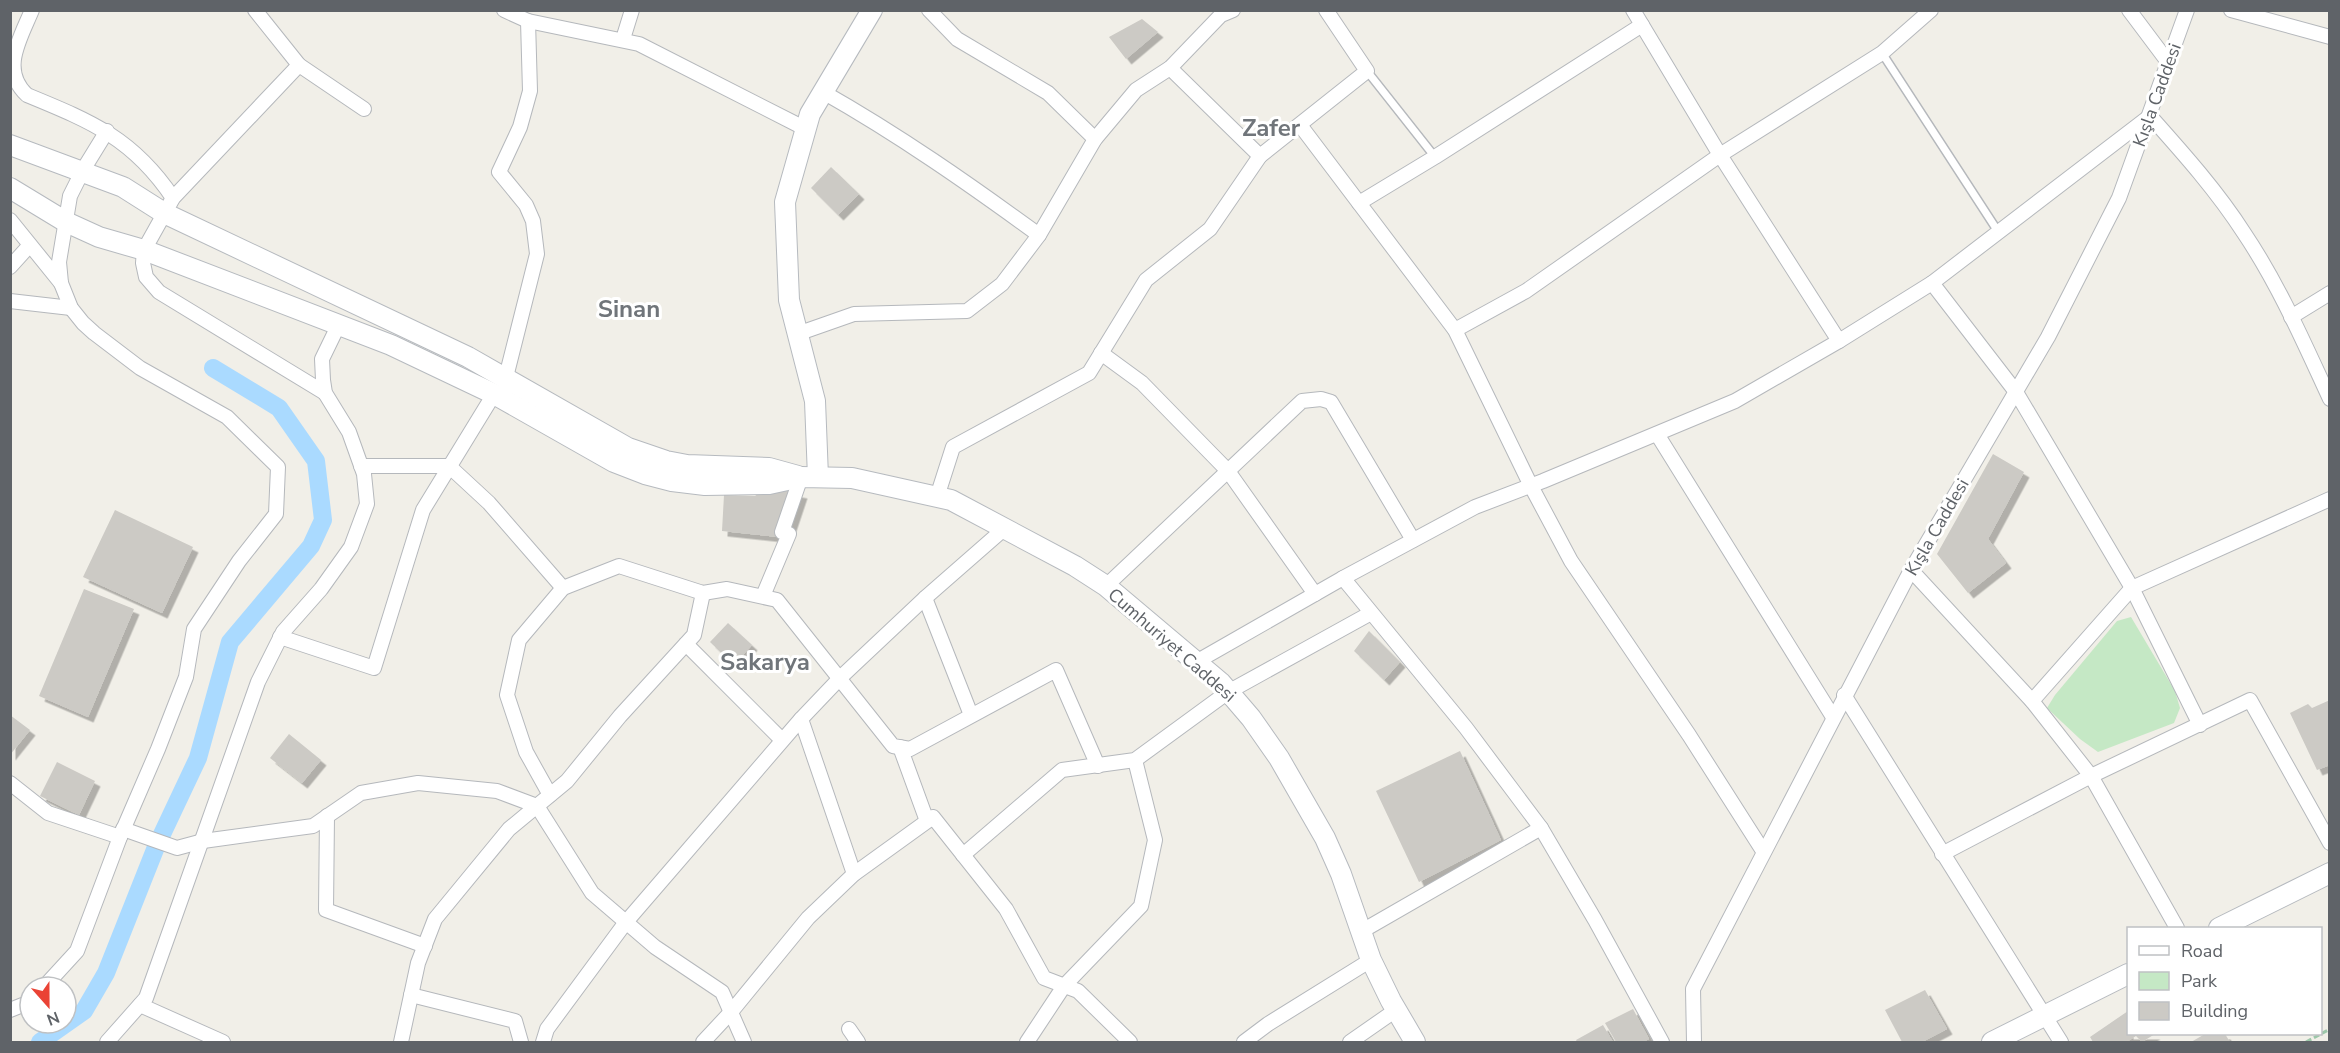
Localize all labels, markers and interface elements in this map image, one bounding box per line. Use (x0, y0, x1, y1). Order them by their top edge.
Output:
street label: Kışla Caddesi (2127, 40, 2187, 150)
district label: Zafer (1242, 112, 1301, 144)
district label: Sinan (598, 293, 660, 325)
street label: Kışla Caddesi (1900, 474, 1974, 580)
street label: Cumhuriyet Caddesi (1103, 583, 1241, 707)
district label: Sakarya (720, 646, 810, 678)
legend (2127, 927, 2322, 1035)
text: Road (2181, 939, 2223, 963)
text: Park (2181, 969, 2218, 993)
north arrow (18, 975, 78, 1035)
text: Building (2181, 999, 2248, 1023)
text: N (43, 1006, 63, 1030)

